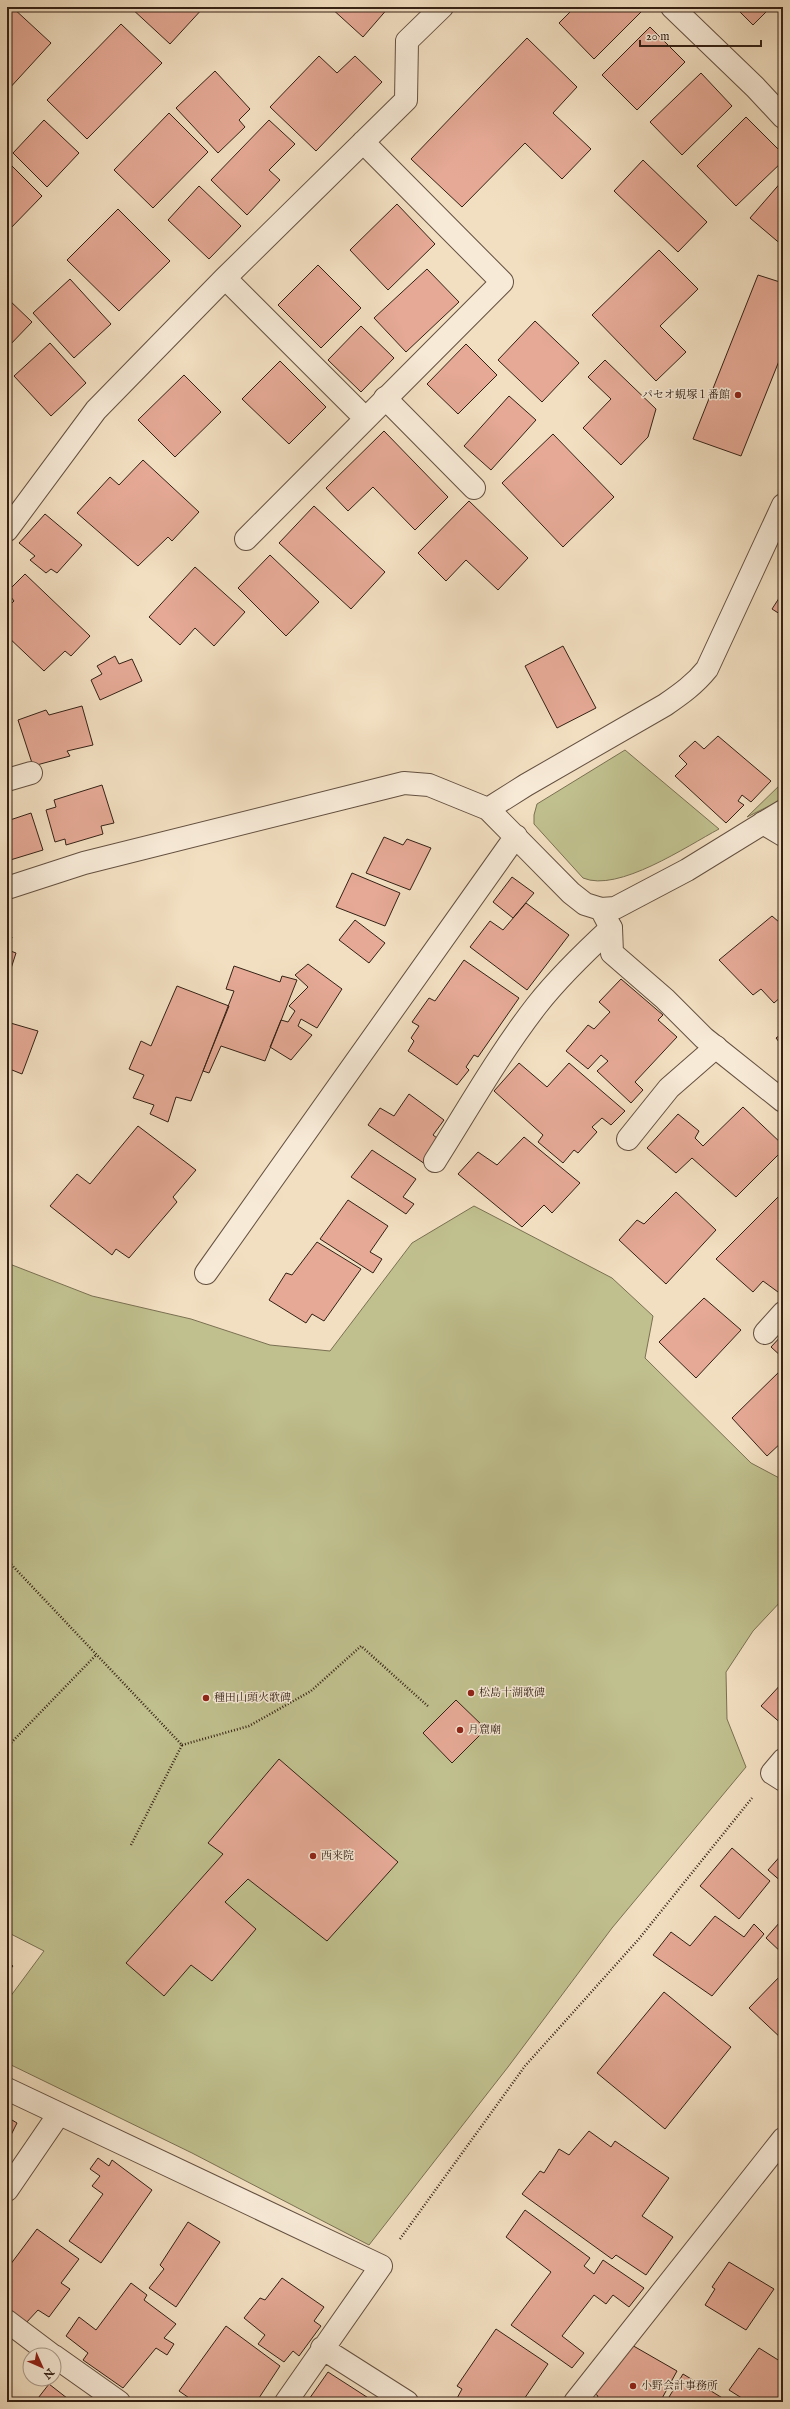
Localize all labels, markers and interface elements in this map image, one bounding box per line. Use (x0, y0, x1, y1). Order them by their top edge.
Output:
scale bar (640, 22, 761, 48)
text: 20 m (646, 29, 669, 44)
place label: パセオ蜆塚１番館 (642, 388, 730, 402)
marker: パセオ蜆塚１番館 (733, 390, 743, 400)
place label: 松島十湖歌碑 (479, 1686, 545, 1700)
marker: 松島十湖歌碑 (466, 1688, 476, 1698)
place label: 種田山頭火歌碑 (214, 1691, 291, 1705)
marker: 種田山頭火歌碑 (201, 1693, 211, 1703)
place label: 月窟廟 (468, 1723, 501, 1737)
marker: 月窟廟 (455, 1725, 465, 1735)
place label: 西来院 (321, 1849, 354, 1863)
marker: 西来院 (308, 1851, 318, 1861)
north arrow (22, 2347, 62, 2387)
text: N (40, 2364, 57, 2382)
place label: 小野会計事務所 (641, 2379, 718, 2393)
marker: 小野会計事務所 (628, 2381, 638, 2391)

